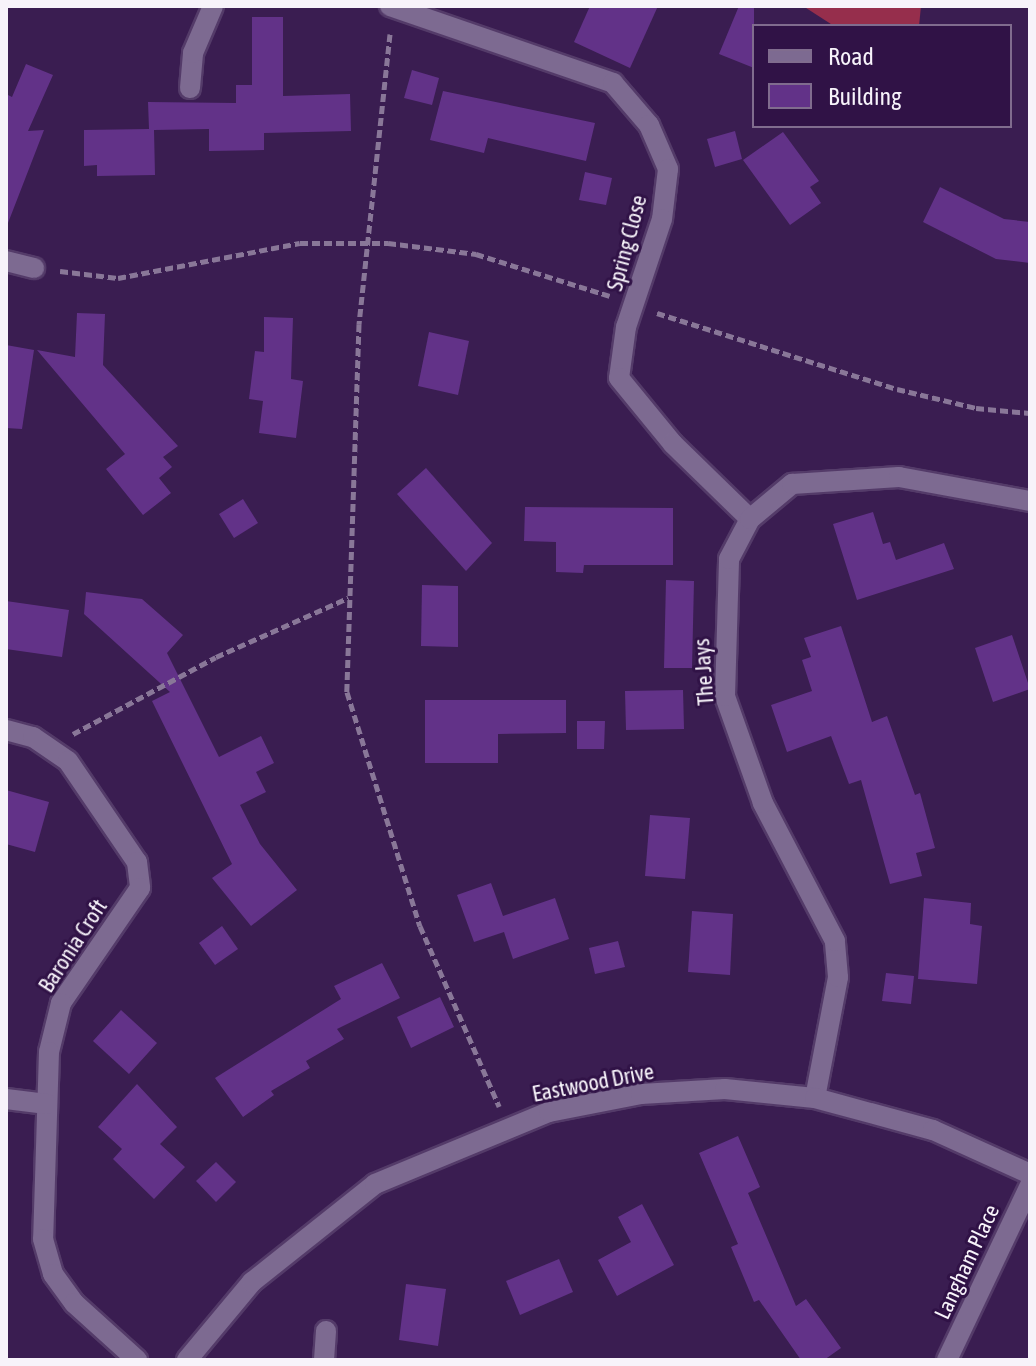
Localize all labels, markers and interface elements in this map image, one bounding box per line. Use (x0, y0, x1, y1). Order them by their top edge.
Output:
legend (752, 24, 1012, 128)
text: Road (828, 43, 874, 70)
text: Building (828, 83, 901, 110)
street label: Spring Close (602, 192, 652, 294)
street label: The Jays (688, 638, 720, 706)
street label: Baronia Croft (33, 895, 113, 997)
street label: Eastwood Drive (530, 1058, 656, 1108)
street label: Langham Place (929, 1200, 1005, 1324)

